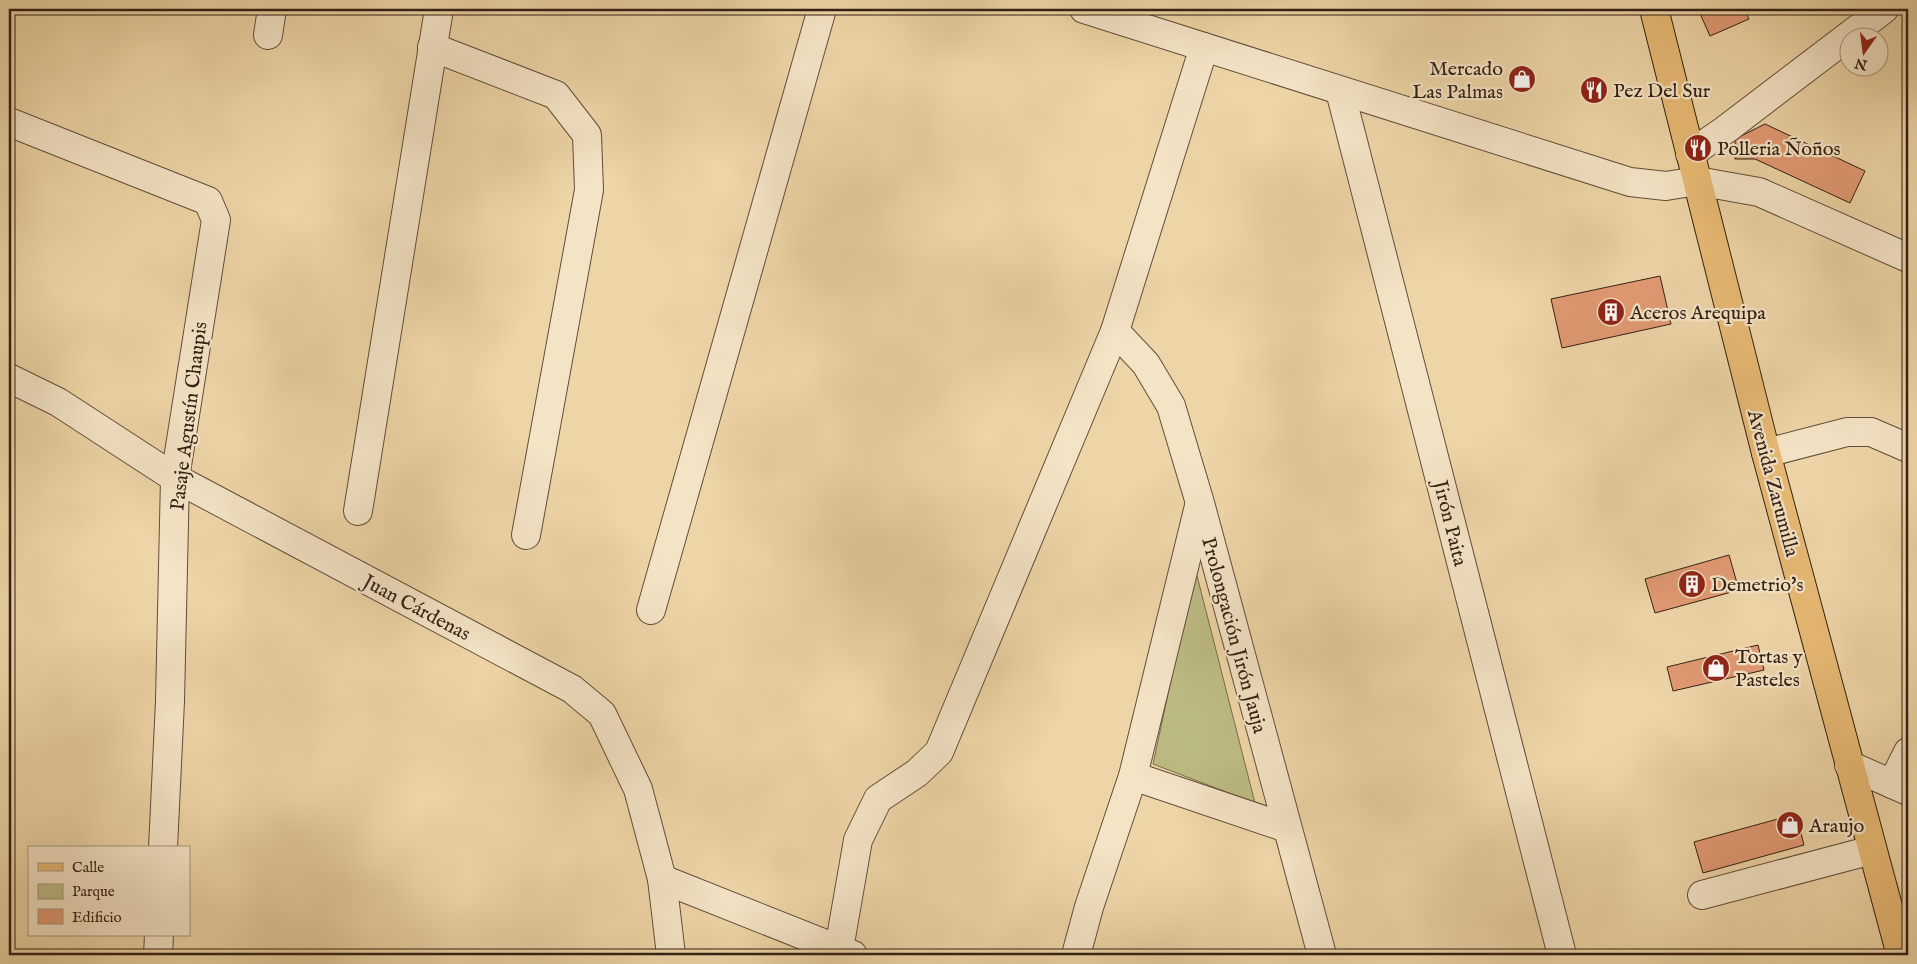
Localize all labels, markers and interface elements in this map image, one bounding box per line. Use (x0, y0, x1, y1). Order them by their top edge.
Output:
north arrow (1840, 28, 1890, 78)
text: N (1853, 53, 1870, 74)
place label: Mercado Las Palmas (1412, 57, 1503, 105)
shop icon: Mercado Las Palmas (1507, 64, 1537, 94)
restaurant icon: Pez Del Sur (1579, 75, 1609, 105)
place label: Pez Del Sur (1613, 79, 1711, 104)
restaurant icon: Polleria Ñoños (1683, 133, 1713, 163)
place label: Polleria Ñoños (1717, 137, 1841, 162)
building icon: Aceros Arequipa (1596, 297, 1626, 327)
place label: Aceros Arequipa (1629, 301, 1766, 326)
street label: Pasaje Agustín Chaupis (165, 320, 213, 512)
street label: Avenida Zarumilla (1741, 406, 1804, 560)
street label: Jirón Paita (1426, 476, 1472, 569)
street label: Prolongación Jirón Jauja (1195, 535, 1272, 736)
street label: Juan Cárdenas (357, 569, 474, 647)
building icon: Demetrio's (1677, 569, 1707, 599)
place label: Demetrio's (1711, 573, 1803, 598)
place label: Tortas y Pasteles (1735, 645, 1803, 693)
shop icon: Tortas y Pasteles (1701, 653, 1731, 683)
shop icon: Araujo (1775, 810, 1805, 840)
place label: Araujo (1808, 814, 1865, 839)
legend (28, 846, 190, 936)
text: Calle (72, 858, 104, 877)
text: Parque (72, 882, 115, 901)
text: Edificio (72, 908, 122, 927)

